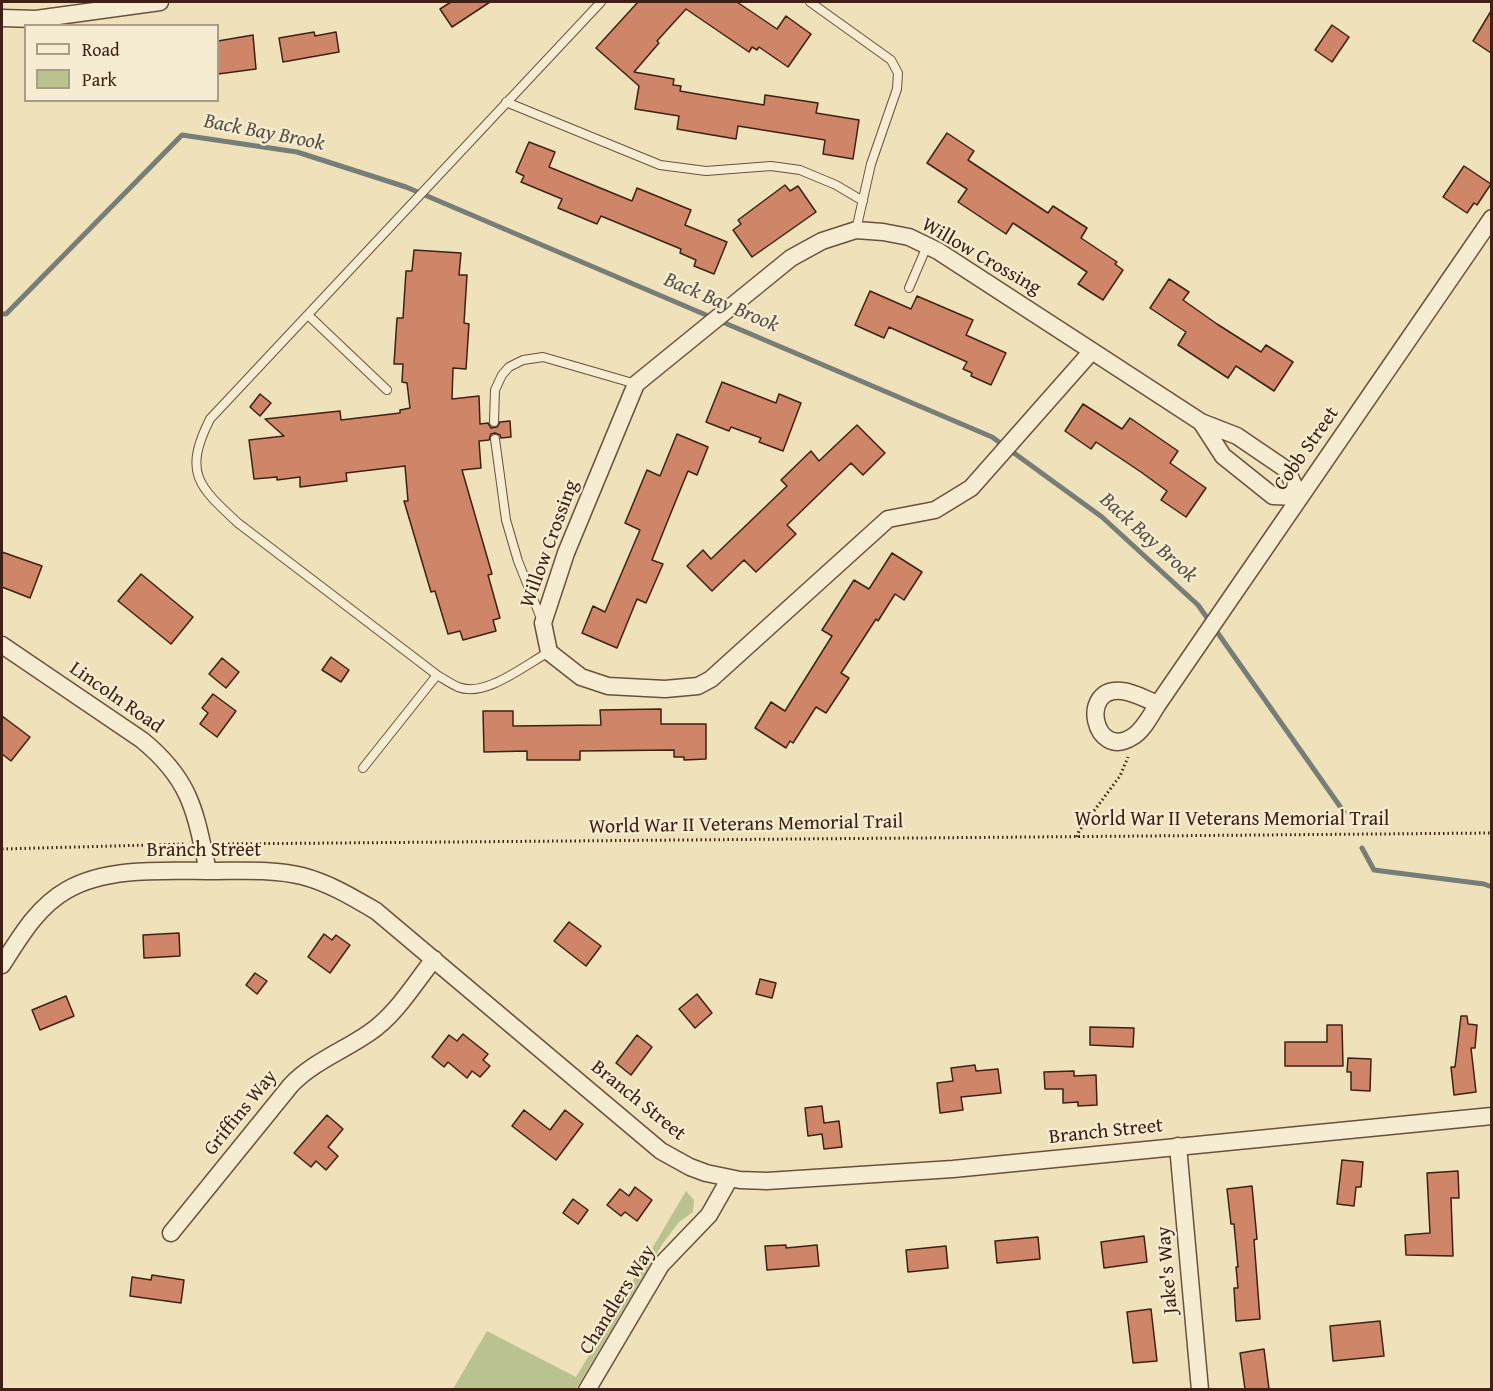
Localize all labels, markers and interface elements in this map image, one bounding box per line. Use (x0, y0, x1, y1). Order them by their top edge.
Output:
legend (24, 24, 219, 102)
text: Road (82, 36, 120, 63)
text: Park (82, 66, 117, 93)
water label: Back Bay Brook (202, 109, 326, 157)
street label: Willow Crossing (917, 213, 1045, 301)
water label: Back Bay Brook (660, 268, 782, 338)
street label: Cobb Street (1269, 402, 1345, 496)
street label: Willow Crossing (516, 477, 584, 611)
water label: Back Bay Brook (1094, 488, 1202, 588)
street label: Lincoln Road (65, 657, 167, 739)
street label: World War II Veterans Memorial Trail (1075, 808, 1389, 832)
street label: World War II Veterans Memorial Trail (588, 810, 904, 840)
street label: Branch Street (147, 839, 261, 863)
street label: Branch Street (586, 1056, 690, 1146)
street label: Griffins Way (199, 1065, 283, 1161)
street label: Branch Street (1048, 1114, 1164, 1150)
street label: Jake's Way (1152, 1225, 1184, 1315)
street label: Chandlers Way (575, 1241, 661, 1359)

